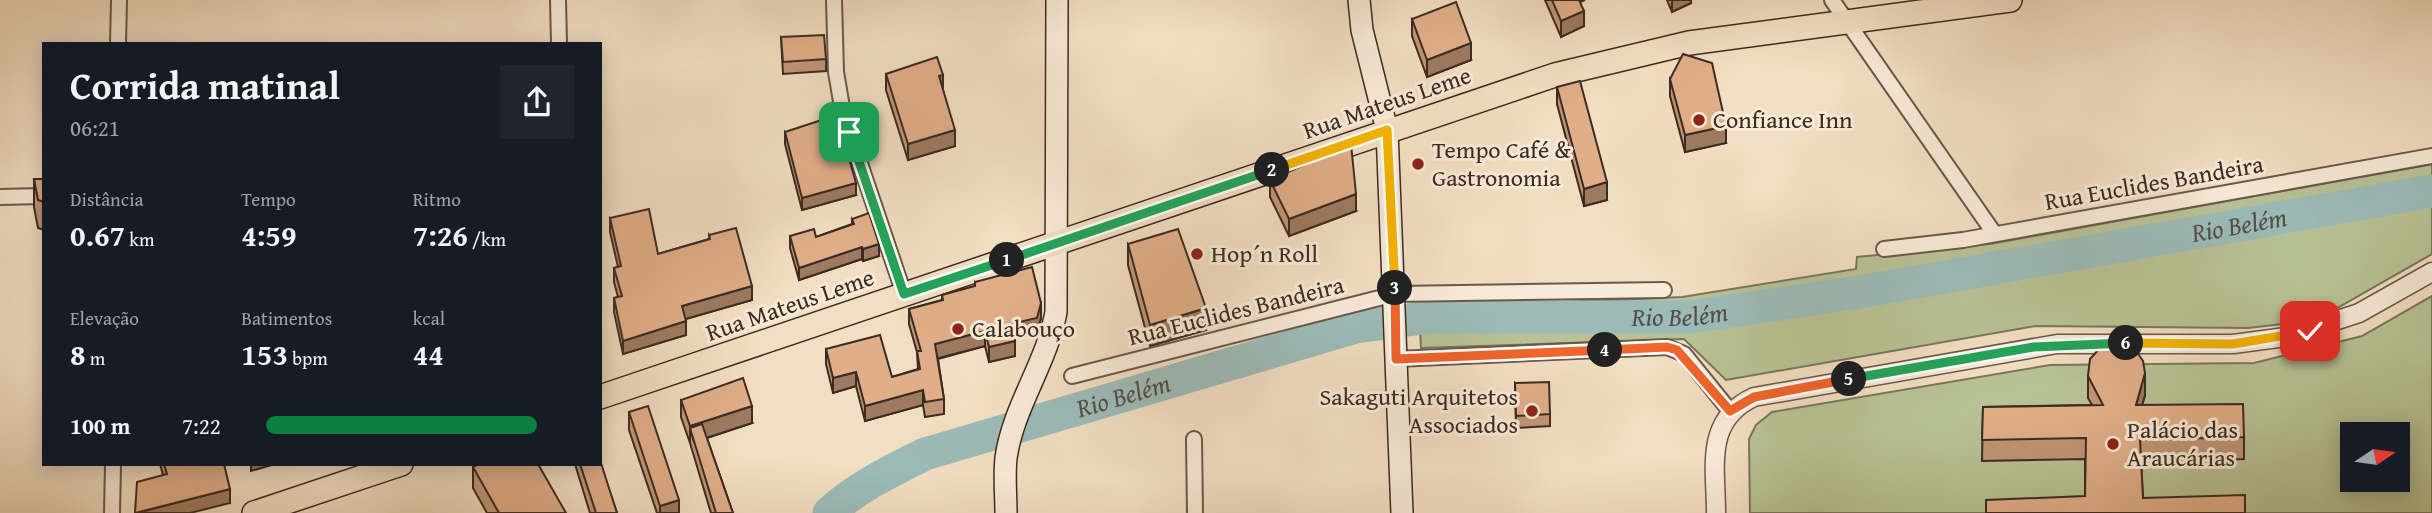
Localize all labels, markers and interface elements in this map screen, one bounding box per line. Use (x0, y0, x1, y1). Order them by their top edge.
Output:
text: Corrida matinal (70, 57, 340, 113)
street label: Rua Mateus Leme (1298, 57, 1476, 148)
button: share (500, 65, 574, 139)
pin (819, 102, 879, 162)
place label: Confiance Inn (1713, 102, 1853, 137)
text: 06:21 (70, 111, 120, 144)
marker: Confiance Inn (1691, 112, 1707, 128)
icon: arrive (830, 113, 868, 151)
place label: Tempo Café & Gastronomia (1432, 132, 1571, 195)
street label: Rua Euclides Bandeira (2042, 146, 2267, 219)
pin: 2 (1254, 152, 1290, 188)
text: 2 (1267, 155, 1276, 183)
marker: Tempo Café & Gastronomia (1410, 156, 1426, 172)
text: Distância (70, 185, 144, 213)
text: Tempo (241, 185, 296, 213)
text: Ritmo (413, 185, 461, 213)
water label: Rio Belém (2187, 197, 2290, 252)
text: 0.67 (70, 213, 125, 257)
text: 4:59 (241, 213, 296, 257)
text: 7:26 (413, 213, 468, 257)
text: km (125, 225, 154, 253)
text: /km (468, 225, 506, 253)
place label: Hop´n Roll (1211, 236, 1318, 271)
pin: 1 (990, 243, 1024, 278)
text: 1 (1002, 245, 1011, 273)
marker: Hop´n Roll (1189, 246, 1205, 262)
street label: Rua Mateus Leme (701, 259, 879, 350)
street label: Rua Euclides Bandeira (1124, 267, 1348, 354)
pin: 3 (1378, 270, 1412, 306)
text: 3 (1390, 273, 1399, 301)
water label: Rio Belém (1631, 292, 1731, 336)
pin (2280, 301, 2340, 361)
text: Elevação (70, 304, 139, 332)
text: Batimentos (241, 304, 332, 332)
text: kcal (413, 304, 445, 332)
place label: Calabouço (972, 311, 1075, 346)
icon: check (2291, 312, 2329, 350)
marker: Calabouço (950, 321, 966, 337)
pin: 6 (2108, 326, 2144, 360)
text: 6 (2121, 328, 2130, 356)
text: 8 (70, 332, 86, 376)
text: 153 (241, 332, 288, 376)
text: 44 (413, 332, 444, 376)
pin: 4 (1588, 332, 1622, 368)
text: 4 (1600, 335, 1609, 363)
text: m (86, 344, 105, 372)
text: bpm (288, 344, 328, 372)
pin: 5 (1832, 362, 1867, 396)
water label: Rio Belém (1070, 363, 1175, 428)
text: 5 (1844, 364, 1853, 392)
place label: Sakaguti Arquitetos Associados (1320, 379, 1518, 442)
marker: Sakaguti Arquitetos Associados (1524, 403, 1540, 419)
text: 100 m (70, 409, 131, 442)
text: 7:22 (182, 409, 221, 442)
place label: Palácio das Araucárias (2127, 412, 2238, 475)
north arrow (2340, 422, 2410, 492)
map controls (2340, 422, 2410, 492)
marker: Palácio das Araucárias (2105, 436, 2121, 452)

